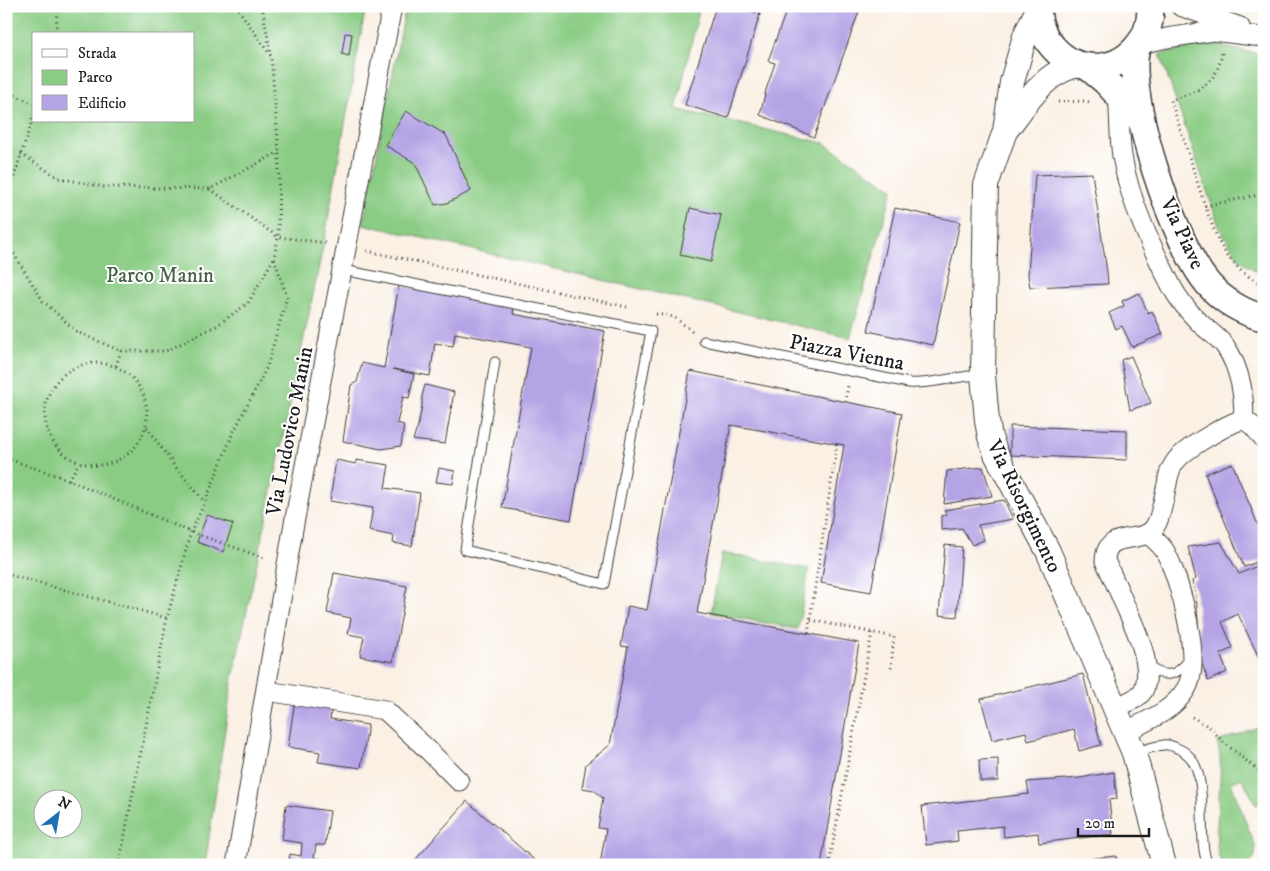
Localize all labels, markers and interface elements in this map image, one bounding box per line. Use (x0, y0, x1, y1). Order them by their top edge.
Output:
legend (32, 32, 195, 122)
text: Strada (78, 44, 117, 63)
text: Parco (78, 68, 112, 87)
text: Edificio (78, 94, 126, 113)
street label: Via Piave (1154, 192, 1210, 274)
park label: Parco Manin (106, 263, 214, 289)
street label: Piazza Vienna (787, 329, 906, 377)
street label: Via Ludovico Manin (261, 344, 319, 519)
street label: Via Risorgimento (980, 435, 1067, 577)
north arrow (32, 788, 82, 838)
text: N (55, 793, 74, 815)
scale bar (1078, 806, 1149, 838)
text: 20 m (1085, 814, 1115, 833)

